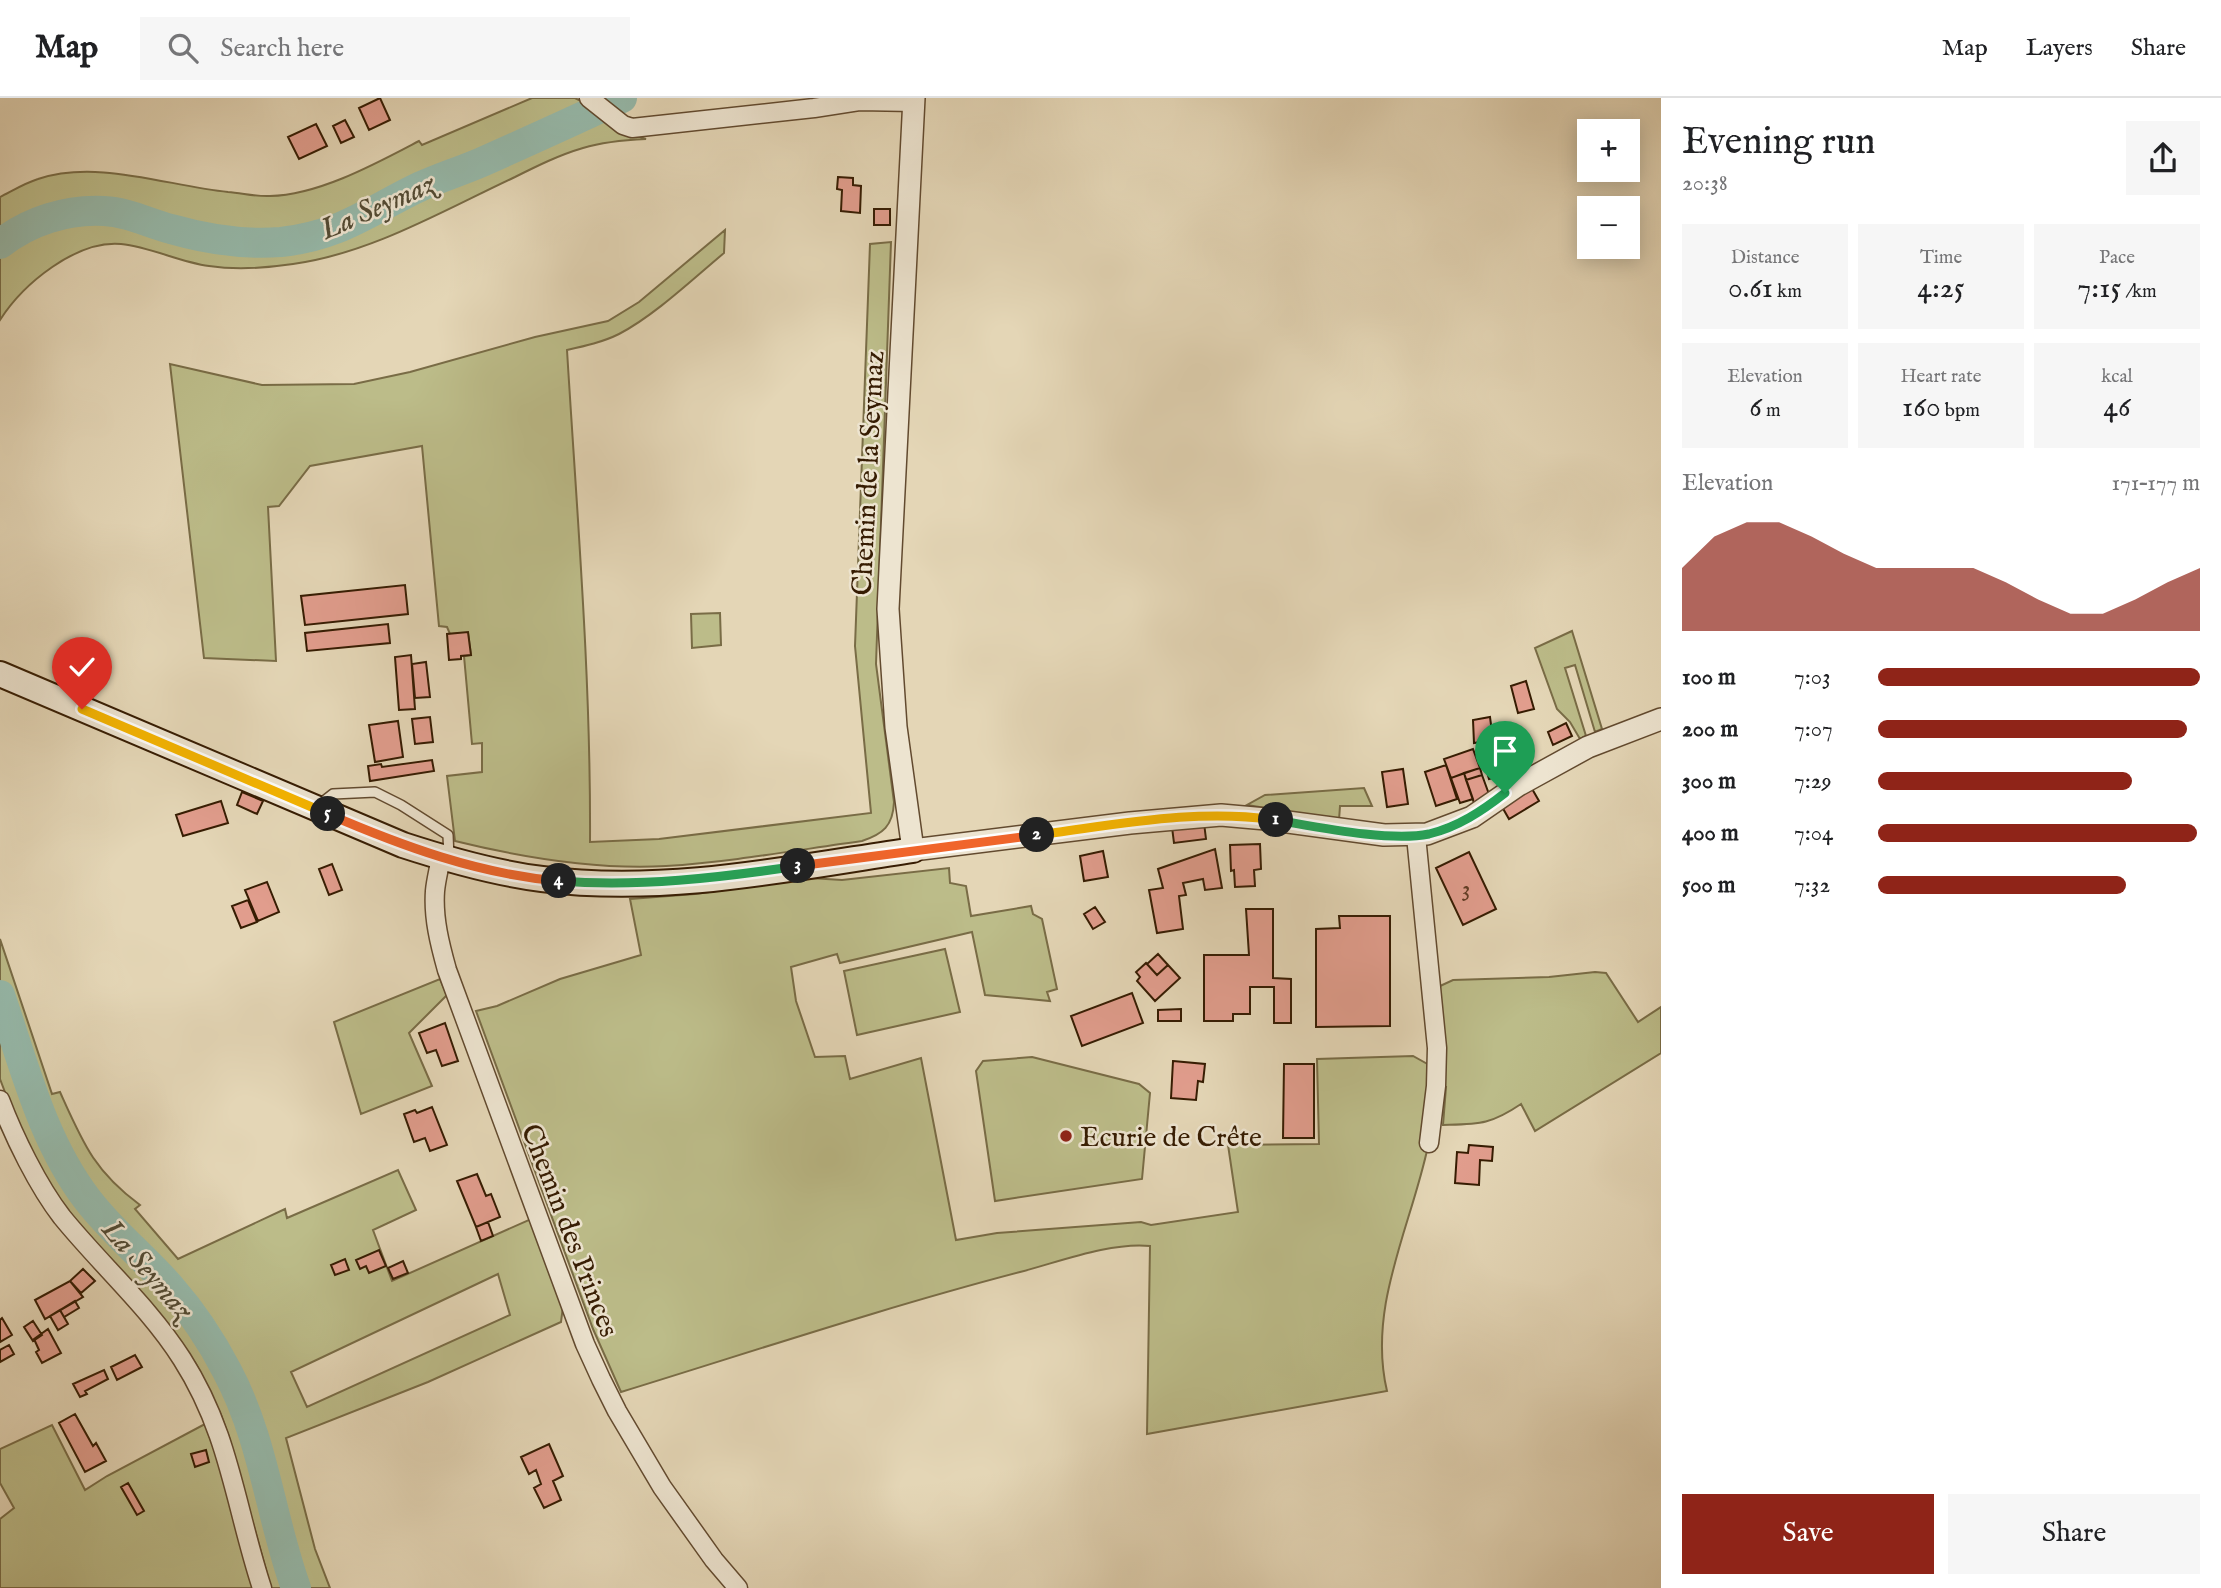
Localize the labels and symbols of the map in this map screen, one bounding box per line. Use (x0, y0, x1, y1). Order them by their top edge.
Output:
water label: La Seymaz (314, 165, 443, 250)
street label: Chemin de la Seymaz (846, 350, 893, 597)
pin (52, 637, 112, 709)
pin (1475, 721, 1535, 793)
pin: 5 (310, 796, 346, 832)
pin: 1 (1258, 802, 1294, 838)
pin: 2 (1020, 818, 1054, 852)
pin: 3 (780, 848, 816, 884)
pin: 4 (542, 864, 576, 898)
house number: 3 (1462, 874, 1470, 905)
street label: Chemin des Princes (512, 1120, 625, 1342)
place label: Ecurie de Crête (1080, 1121, 1262, 1156)
marker: Ecurie de Crête (1058, 1128, 1074, 1144)
water label: La Seymaz (92, 1211, 202, 1331)

